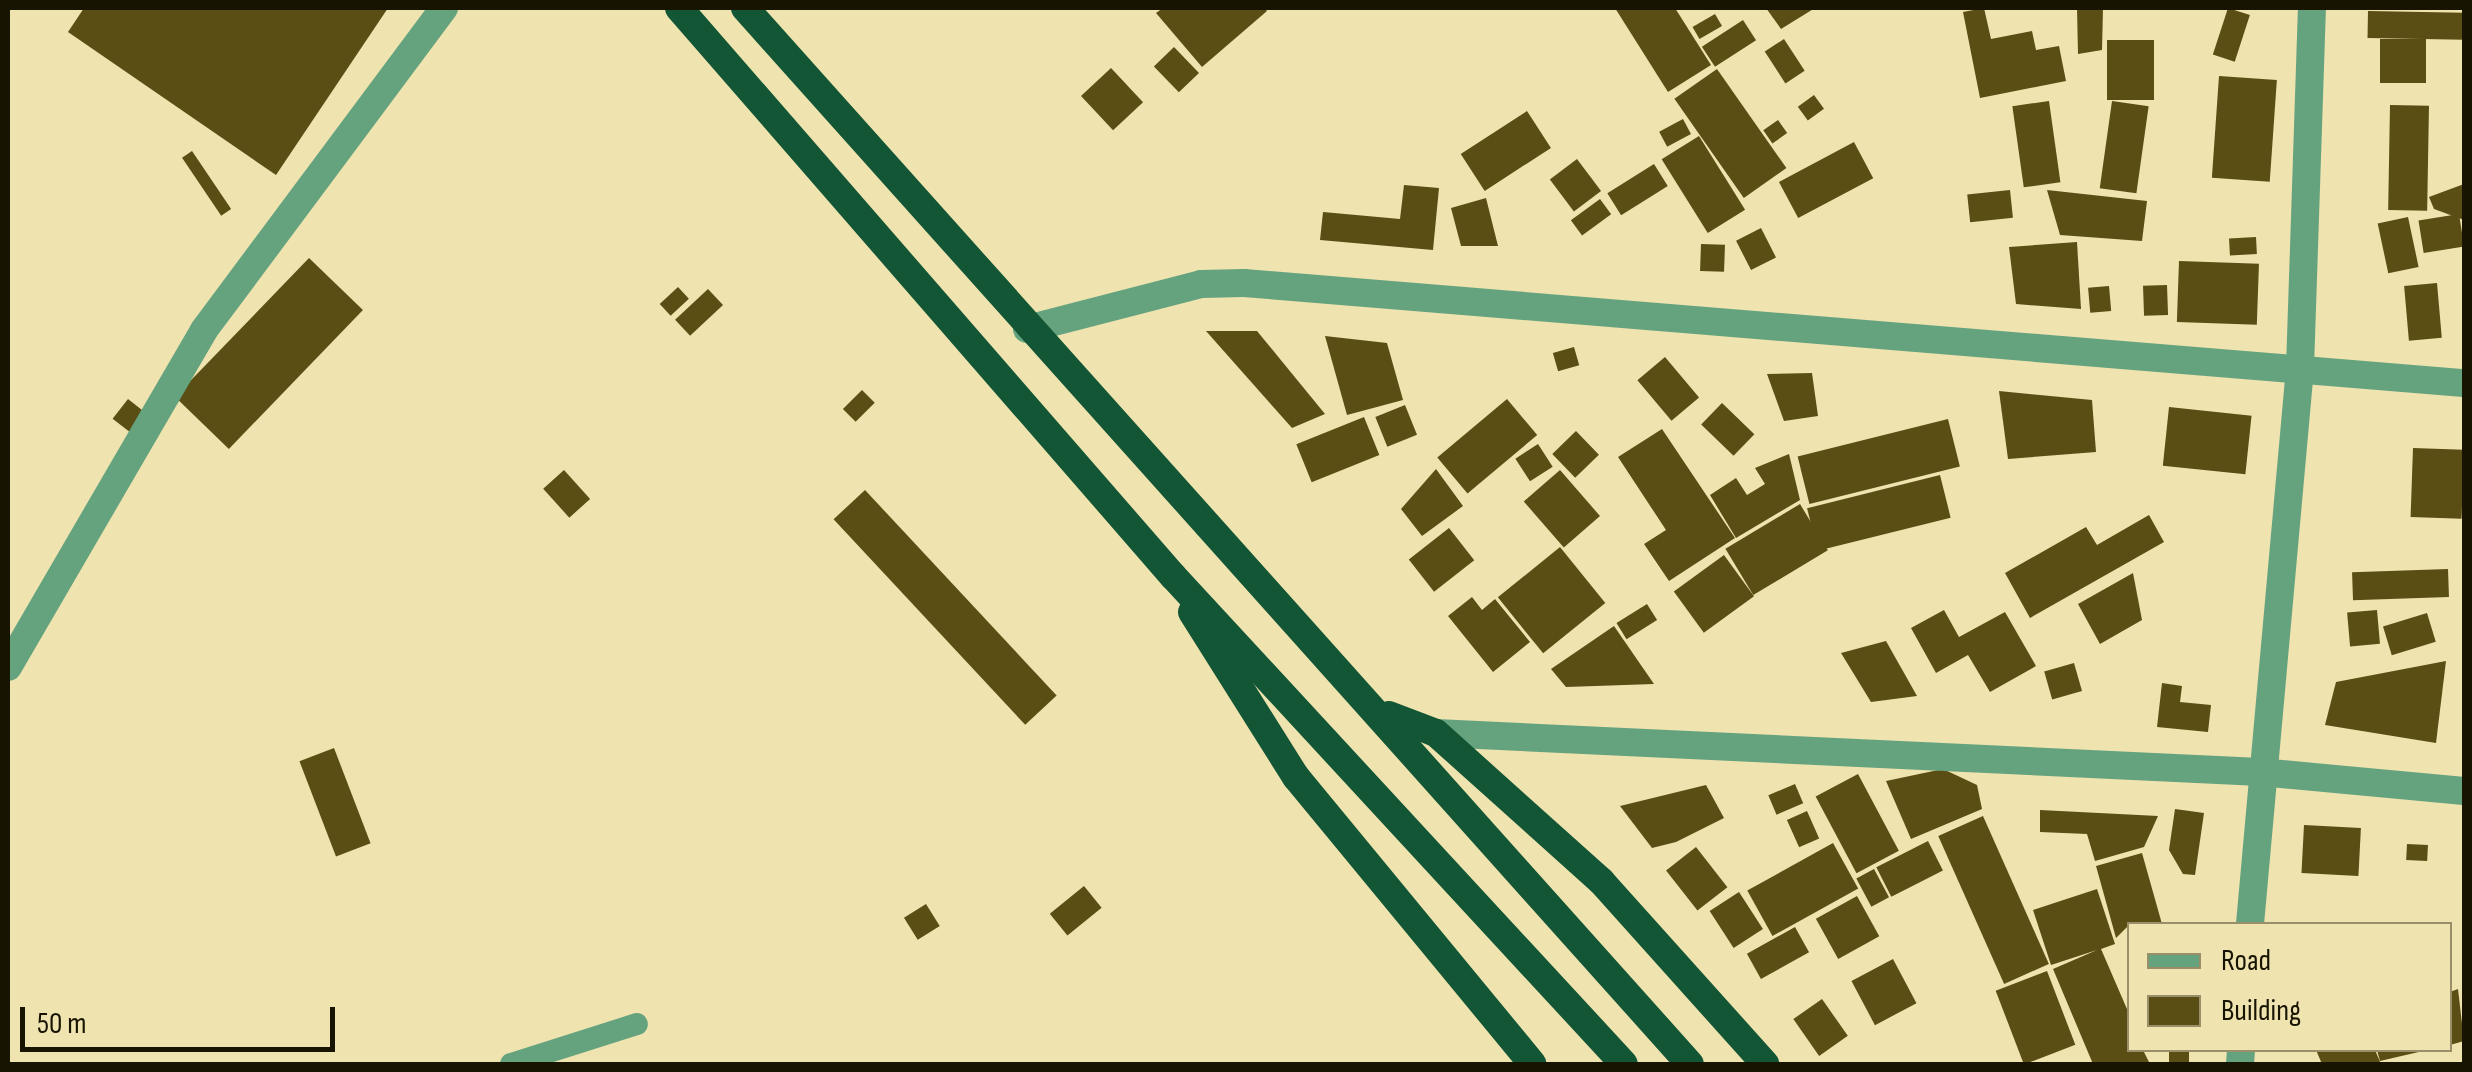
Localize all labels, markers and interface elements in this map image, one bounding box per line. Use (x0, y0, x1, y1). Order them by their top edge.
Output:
legend (2127, 922, 2452, 1052)
text: Road (2221, 943, 2271, 979)
scale bar (25, 987, 340, 1049)
text: Building (2221, 993, 2301, 1029)
text: 50 m (37, 1006, 86, 1042)

